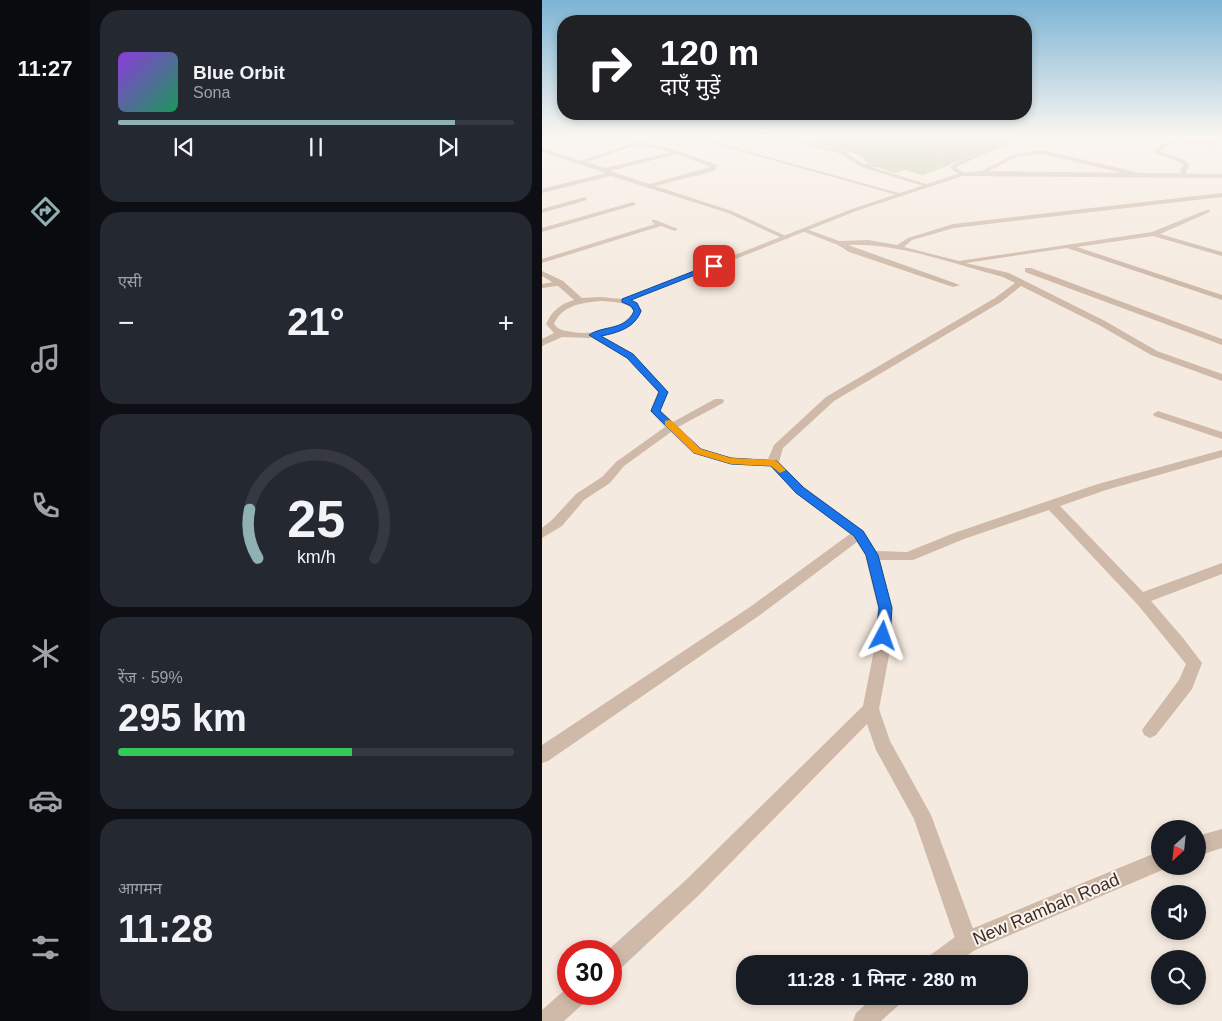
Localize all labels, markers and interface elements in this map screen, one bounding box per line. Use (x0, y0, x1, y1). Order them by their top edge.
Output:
text: 120 m (660, 33, 759, 72)
icon: right (577, 35, 642, 100)
text: 11:27 (17, 56, 73, 81)
text: Blue Orbit (193, 62, 285, 83)
text: दाएँ मुड़ें (660, 74, 721, 99)
text: Sona (193, 84, 230, 101)
icon: previous (170, 133, 198, 161)
icon: pause (302, 133, 330, 161)
icon: next (434, 133, 462, 161)
icon: directions (28, 194, 63, 229)
pin (693, 245, 735, 287)
icon: arrive (700, 252, 728, 280)
text: एसी (118, 273, 142, 290)
text: 21° (287, 301, 345, 343)
text: − (118, 307, 134, 338)
text: + (498, 307, 514, 338)
icon: music (28, 341, 63, 376)
icon: phone (28, 488, 63, 523)
text: 25 (287, 490, 345, 548)
text: km/h (297, 547, 335, 567)
position arrow (856, 609, 908, 661)
icon: climate (28, 636, 63, 671)
text: रेंज · 59% (118, 669, 183, 686)
text: 295 km (118, 697, 247, 739)
icon: car (28, 783, 63, 818)
north arrow (1151, 820, 1206, 875)
map controls (1151, 820, 1206, 1005)
street label: New Rambah Road (970, 869, 1122, 949)
text: आगमन (118, 880, 162, 897)
button: sound (1151, 885, 1206, 940)
text: 11:28 (118, 908, 213, 950)
icon: filters (28, 930, 63, 965)
speed limit sign: 30 (557, 940, 622, 1005)
button: search (1151, 950, 1206, 1005)
text: 11:28 · 1 मिनट · 280 m (787, 969, 977, 990)

